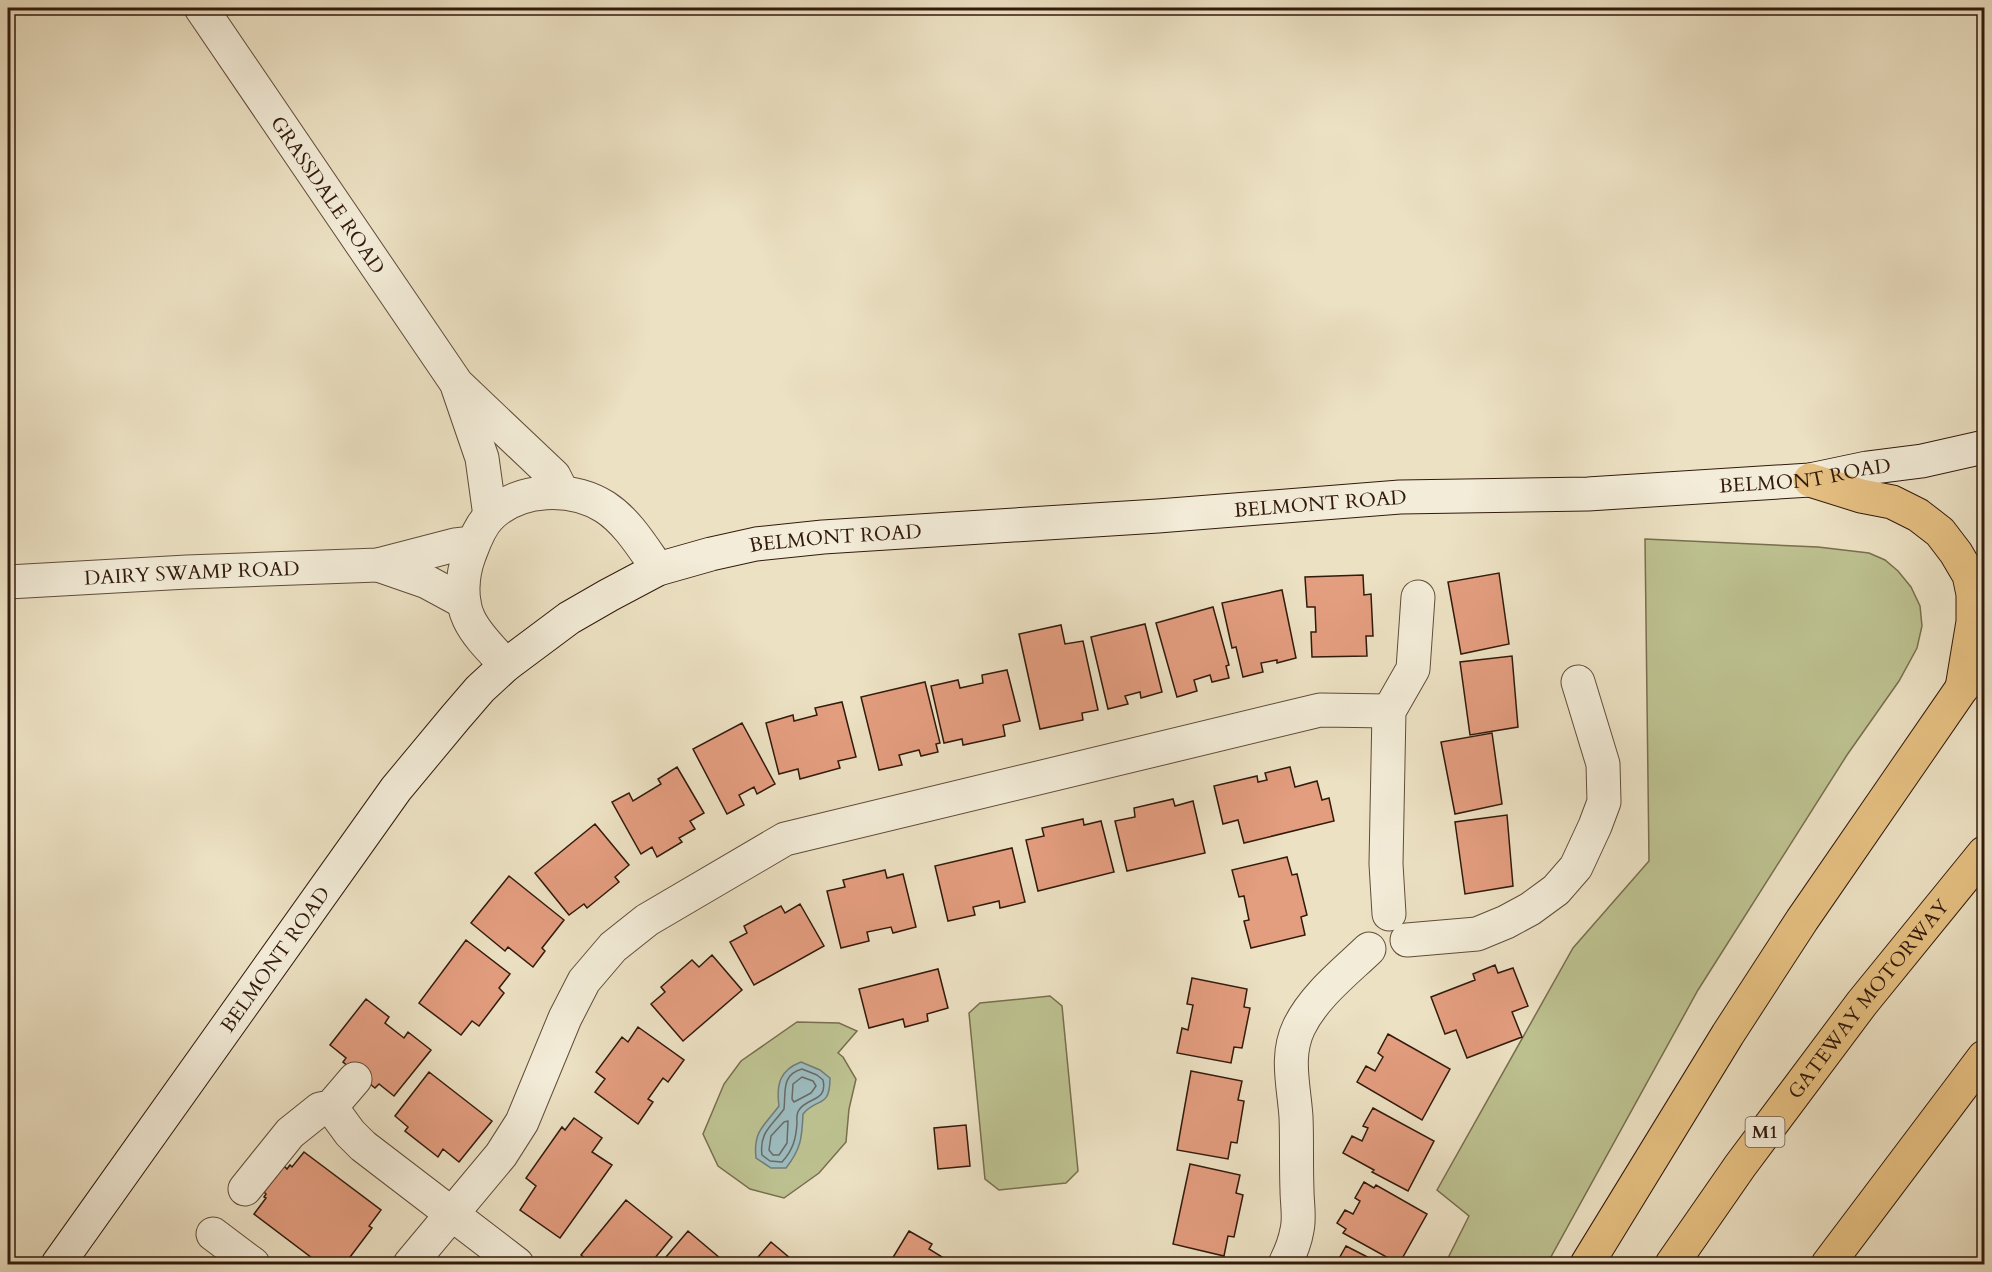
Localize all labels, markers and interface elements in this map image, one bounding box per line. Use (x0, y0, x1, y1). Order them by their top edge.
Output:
street label: GRASSDALE ROAD (265, 110, 392, 279)
street label: BELMONT ROAD (1718, 452, 1892, 499)
street label: BELMONT ROAD (1233, 483, 1407, 523)
street label: BELMONT ROAD (746, 517, 922, 559)
street label: DAIRY SWAMP ROAD (83, 554, 300, 591)
street label: BELMONT ROAD (214, 881, 336, 1038)
street label: GATEWAY MOTORWAY (1781, 893, 1955, 1104)
road number: M1 (1746, 1117, 1784, 1147)

